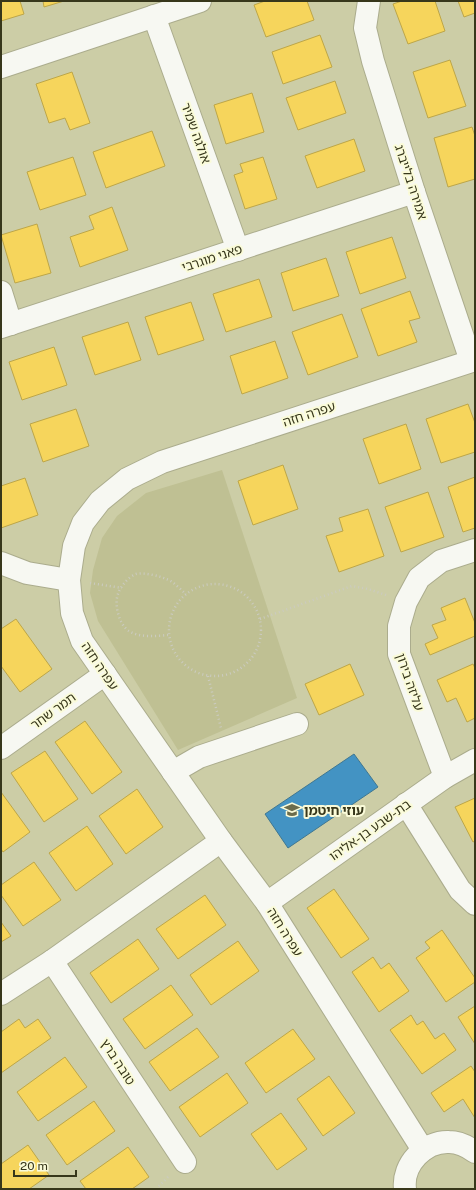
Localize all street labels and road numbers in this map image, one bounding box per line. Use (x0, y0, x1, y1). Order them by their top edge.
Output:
street label: אולגה שמיר (178, 101, 214, 165)
street label: אמירה בלייברג (392, 142, 430, 222)
street label: פאני מוגרבי (180, 241, 244, 275)
street label: עפרה חזה (281, 398, 338, 430)
street label: עפרה חזה (78, 639, 122, 693)
street label: עליזה בירון (393, 651, 427, 713)
street label: תמר שחר (28, 690, 78, 732)
street label: בת-שבע בן-אליהו (326, 796, 414, 864)
street label: עפרה חזה (264, 905, 306, 959)
street label: טובה ברץ (98, 1036, 138, 1088)

